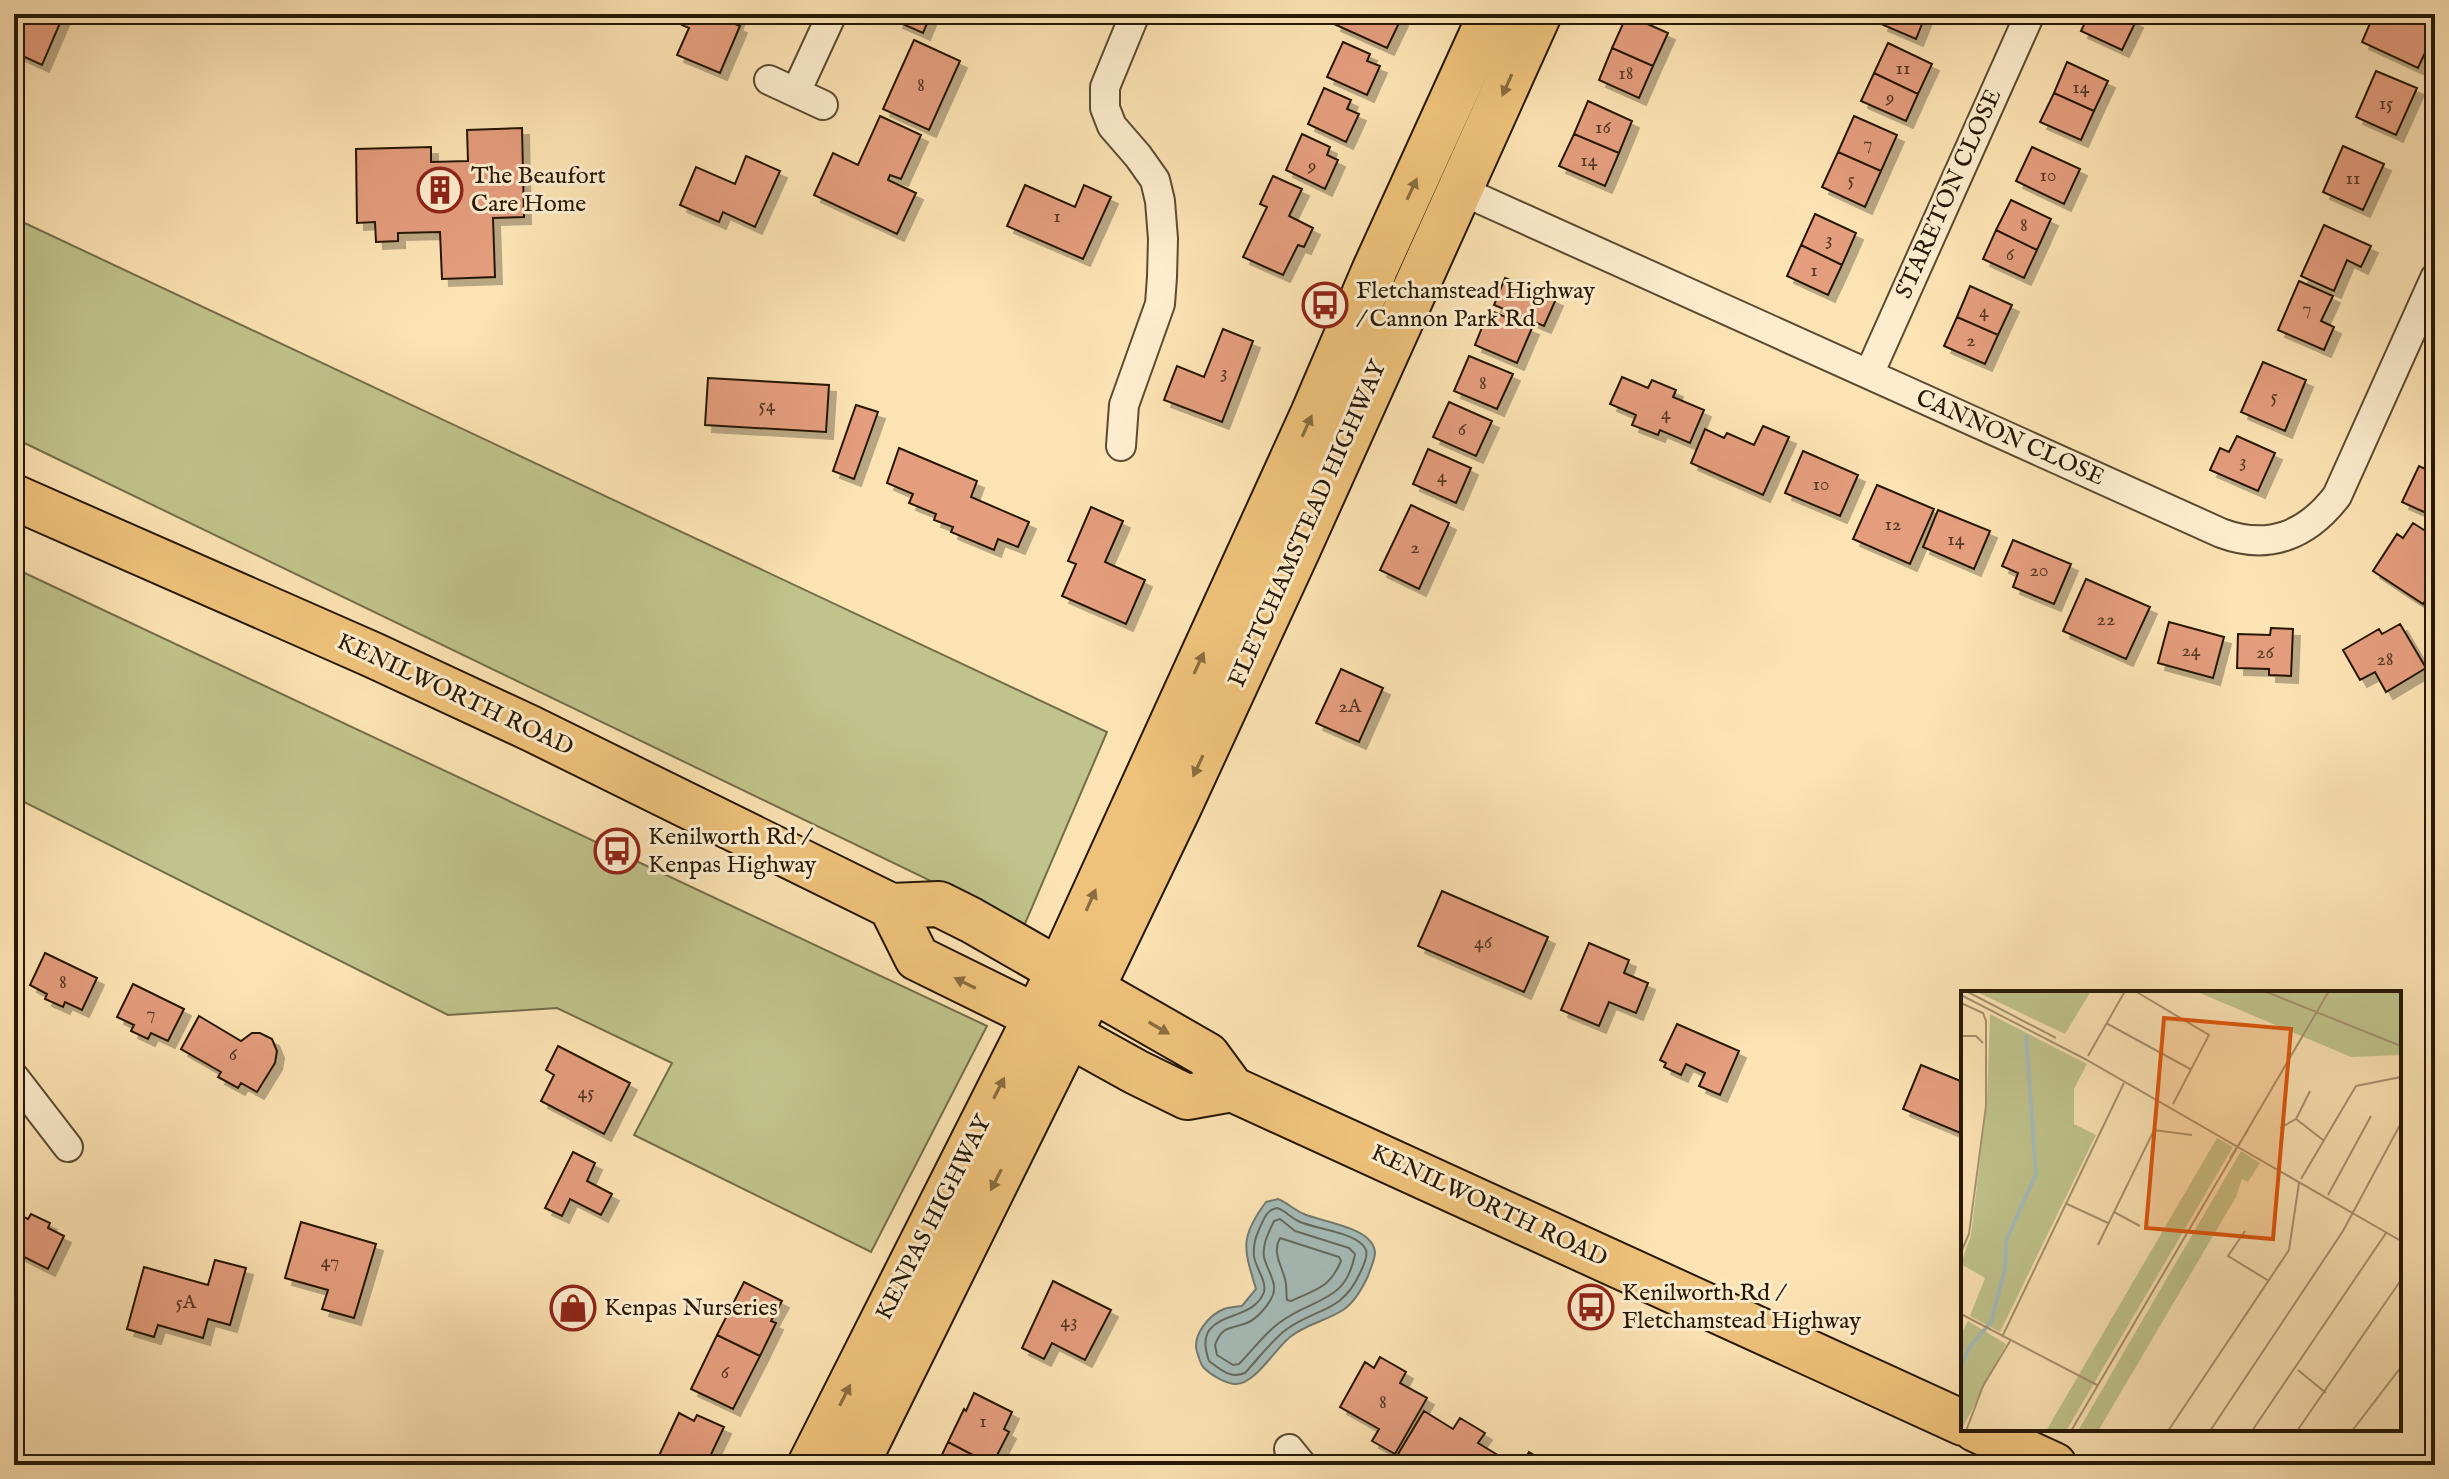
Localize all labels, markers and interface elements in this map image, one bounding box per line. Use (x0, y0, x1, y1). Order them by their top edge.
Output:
house number: 11 (1896, 56, 1910, 81)
house number: 18 (1618, 61, 1634, 86)
house number: 8 (917, 73, 925, 98)
one-way arrow (1500, 73, 1514, 97)
house number: 14 (2072, 75, 2090, 100)
street label: STARETON CLOSE (1889, 84, 2009, 304)
house number: 9 (1885, 85, 1894, 110)
house number: 15 (2379, 91, 2393, 116)
house number: 16 (1595, 115, 1612, 140)
house number: 7 (1863, 131, 1873, 156)
house number: 14 (1580, 148, 1598, 173)
house number: 9 (1307, 153, 1316, 178)
place label: The Beaufort Care Home (471, 161, 606, 220)
house number: 10 (2039, 163, 2057, 188)
building icon: The Beaufort Care Home (416, 166, 464, 214)
house number: 11 (2346, 166, 2360, 191)
house number: 5 (1847, 167, 1855, 192)
one-way arrow (1405, 177, 1419, 200)
house number: 1 (1053, 204, 1061, 229)
house number: 8 (2020, 213, 2028, 238)
house number: 3 (1825, 227, 1833, 252)
house number: 6 (2006, 242, 2015, 267)
house number: 1 (1810, 258, 1818, 283)
place label: Fletchamstead Highway / Cannon Park Rd (1356, 276, 1595, 335)
bus stop icon: Fletchamstead Highway / Cannon Park Rd (1301, 281, 1349, 329)
house number: 7 (2302, 296, 2312, 321)
house number: 4 (1979, 299, 1989, 324)
house number: 2 (1966, 328, 1976, 353)
street label: FLETCHAMSTEAD HIGHWAY (1222, 354, 1395, 692)
house number: 3 (1220, 360, 1228, 385)
house number: 8 (1479, 371, 1487, 396)
street label: CANNON CLOSE (1911, 383, 2109, 493)
house number: 5 (2270, 384, 2278, 409)
house number: 54 (759, 393, 776, 418)
house number: 4 (1661, 401, 1671, 426)
one-way arrow (1300, 415, 1314, 438)
house number: 6 (1458, 417, 1467, 442)
house number: 3 (2239, 449, 2247, 474)
house number: 4 (1437, 464, 1447, 489)
house number: 10 (1812, 472, 1830, 497)
house number: 12 (1885, 512, 1901, 537)
house number: 14 (1947, 527, 1965, 552)
house number: 2 (1410, 535, 1420, 560)
house number: 20 (2029, 558, 2049, 583)
house number: 22 (2097, 607, 2115, 632)
street label: KENILWORTH ROAD (332, 627, 578, 763)
house number: 24 (2181, 638, 2201, 663)
house number: 26 (2256, 640, 2274, 665)
house number: 28 (2376, 647, 2394, 672)
one-way arrow (1192, 651, 1206, 675)
house number: 2A (1339, 694, 1362, 719)
one-way arrow (1191, 754, 1205, 777)
place label: Kenilworth Rd / Kenpas Highway (648, 822, 817, 881)
bus stop icon: Kenilworth Rd / Kenpas Highway (593, 827, 641, 875)
one-way arrow (1085, 888, 1098, 911)
house number: 46 (1474, 930, 1493, 955)
house number: 8 (59, 970, 67, 995)
one-way arrow (954, 976, 977, 989)
inset map (1961, 991, 2401, 1431)
house number: 7 (146, 1001, 156, 1026)
one-way arrow (1148, 1021, 1170, 1035)
house number: 6 (229, 1042, 238, 1067)
one-way arrow (993, 1077, 1006, 1100)
house number: 45 (578, 1080, 594, 1105)
street label: KENPAS HIGHWAY (869, 1109, 1000, 1326)
street label: KENILWORTH ROAD (1366, 1138, 1612, 1274)
one-way arrow (990, 1169, 1003, 1192)
house number: 47 (321, 1249, 339, 1274)
place label: Kenilworth Rd / Fletchamstead Highway (1622, 1278, 1861, 1337)
bus stop icon: Kenilworth Rd / Fletchamstead Highway (1567, 1283, 1615, 1331)
shop icon: Kenpas Nurseries (549, 1284, 597, 1332)
house number: 5A (176, 1290, 197, 1315)
place label: Kenpas Nurseries (604, 1293, 778, 1324)
house number: 43 (1060, 1309, 1078, 1334)
house number: 6 (721, 1360, 730, 1385)
one-way arrow (838, 1384, 851, 1407)
house number: 8 (1379, 1390, 1387, 1415)
house number: 1 (979, 1409, 987, 1434)

